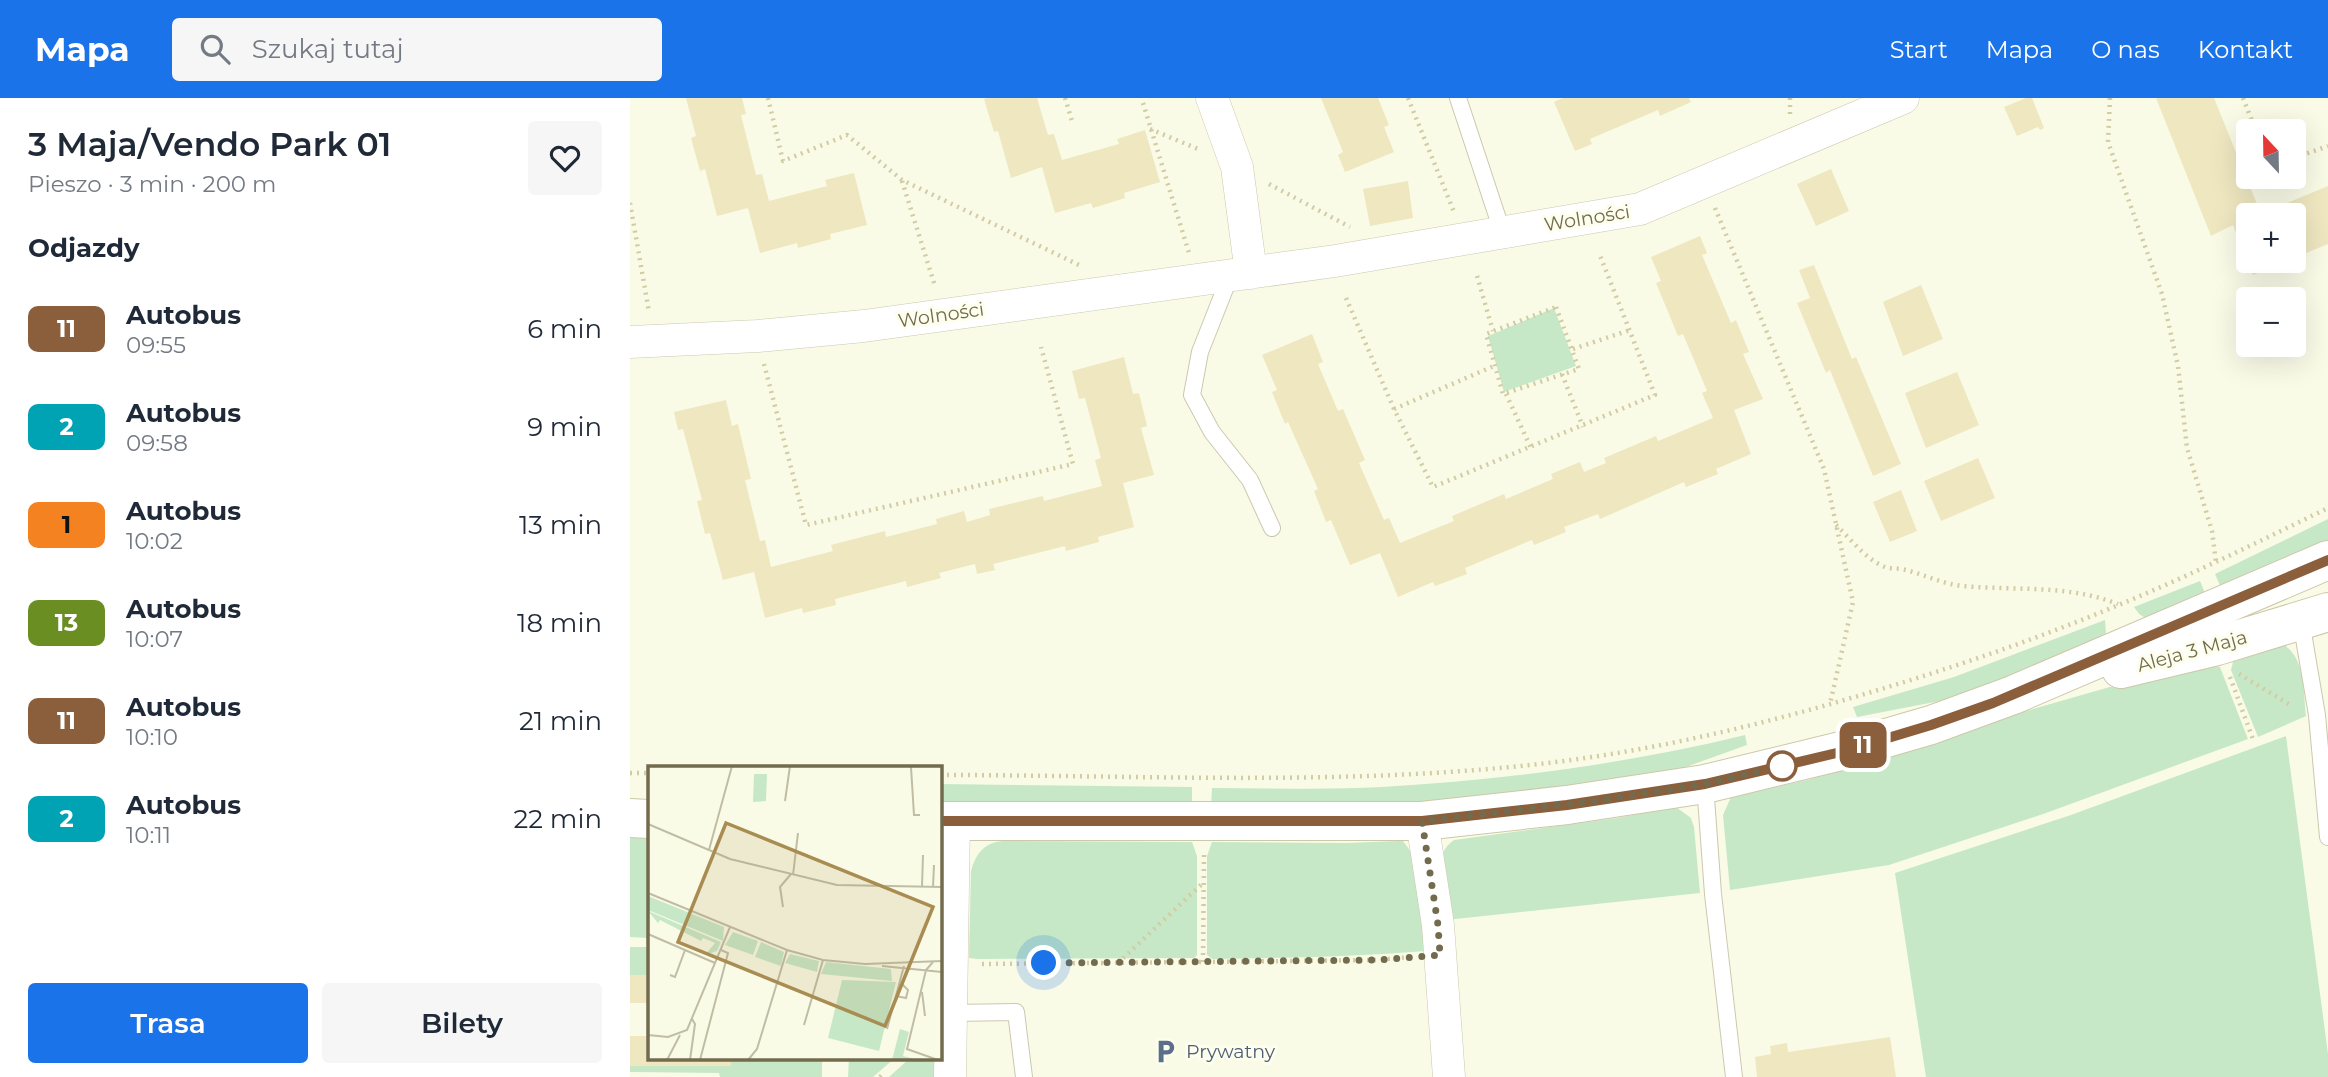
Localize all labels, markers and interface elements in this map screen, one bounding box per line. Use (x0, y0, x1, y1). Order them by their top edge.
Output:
search box (172, 18, 662, 81)
text: Mapa (35, 29, 130, 69)
icon: search (196, 30, 234, 68)
text: Szukaj tutaj (252, 33, 404, 65)
text: Start (1890, 35, 1948, 64)
text: Mapa (1986, 35, 2053, 64)
text: O nas (2091, 35, 2160, 64)
text: Kontakt (2198, 35, 2293, 64)
north arrow (2236, 119, 2306, 189)
map controls (2236, 119, 2306, 357)
button: heart (528, 121, 602, 195)
text: 3 Maja/Vendo Park 01 (28, 124, 391, 164)
text: Pieszo · 3 min · 200 m (28, 170, 277, 198)
street label: Wolności (1542, 200, 1632, 236)
button: + (2236, 203, 2306, 273)
text: Odjazdy (28, 232, 139, 264)
button: − (2236, 287, 2306, 357)
street label: Wolności (896, 298, 986, 332)
text: Autobus (126, 299, 241, 331)
text: 6 min (527, 313, 602, 345)
text: 11 (57, 314, 76, 343)
text: 09:55 (126, 331, 186, 359)
text: Autobus (126, 397, 241, 429)
text: 9 min (527, 411, 602, 443)
text: 2 (59, 412, 74, 441)
text: 09:58 (126, 429, 188, 457)
text: Autobus (126, 495, 241, 527)
text: 13 min (519, 509, 602, 541)
text: 1 (62, 510, 71, 539)
text: 10:02 (126, 527, 183, 555)
text: Autobus (126, 593, 241, 625)
text: 18 min (517, 607, 602, 639)
text: 13 (55, 608, 78, 637)
text: 10:07 (126, 625, 183, 653)
street label: Aleja 3 Maja (2134, 625, 2250, 677)
text: Autobus (126, 691, 241, 723)
text: 21 min (519, 705, 602, 737)
text: 11 (57, 706, 76, 735)
line badge: 11 (1832, 722, 1894, 768)
text: 10:10 (126, 723, 178, 751)
text: 11 (1854, 730, 1872, 759)
unlabelled marker (1767, 751, 1797, 781)
inset map (648, 766, 942, 1060)
text: Autobus (126, 789, 241, 821)
text: 22 min (513, 803, 602, 835)
text: 2 (59, 804, 74, 833)
text: 10:11 (126, 821, 171, 849)
your location (1026, 945, 1061, 980)
button: Trasa (28, 983, 308, 1063)
button: Bilety (322, 983, 602, 1063)
parking icon: Prywatny (1152, 1037, 1180, 1065)
place label: Prywatny (1186, 1040, 1276, 1063)

